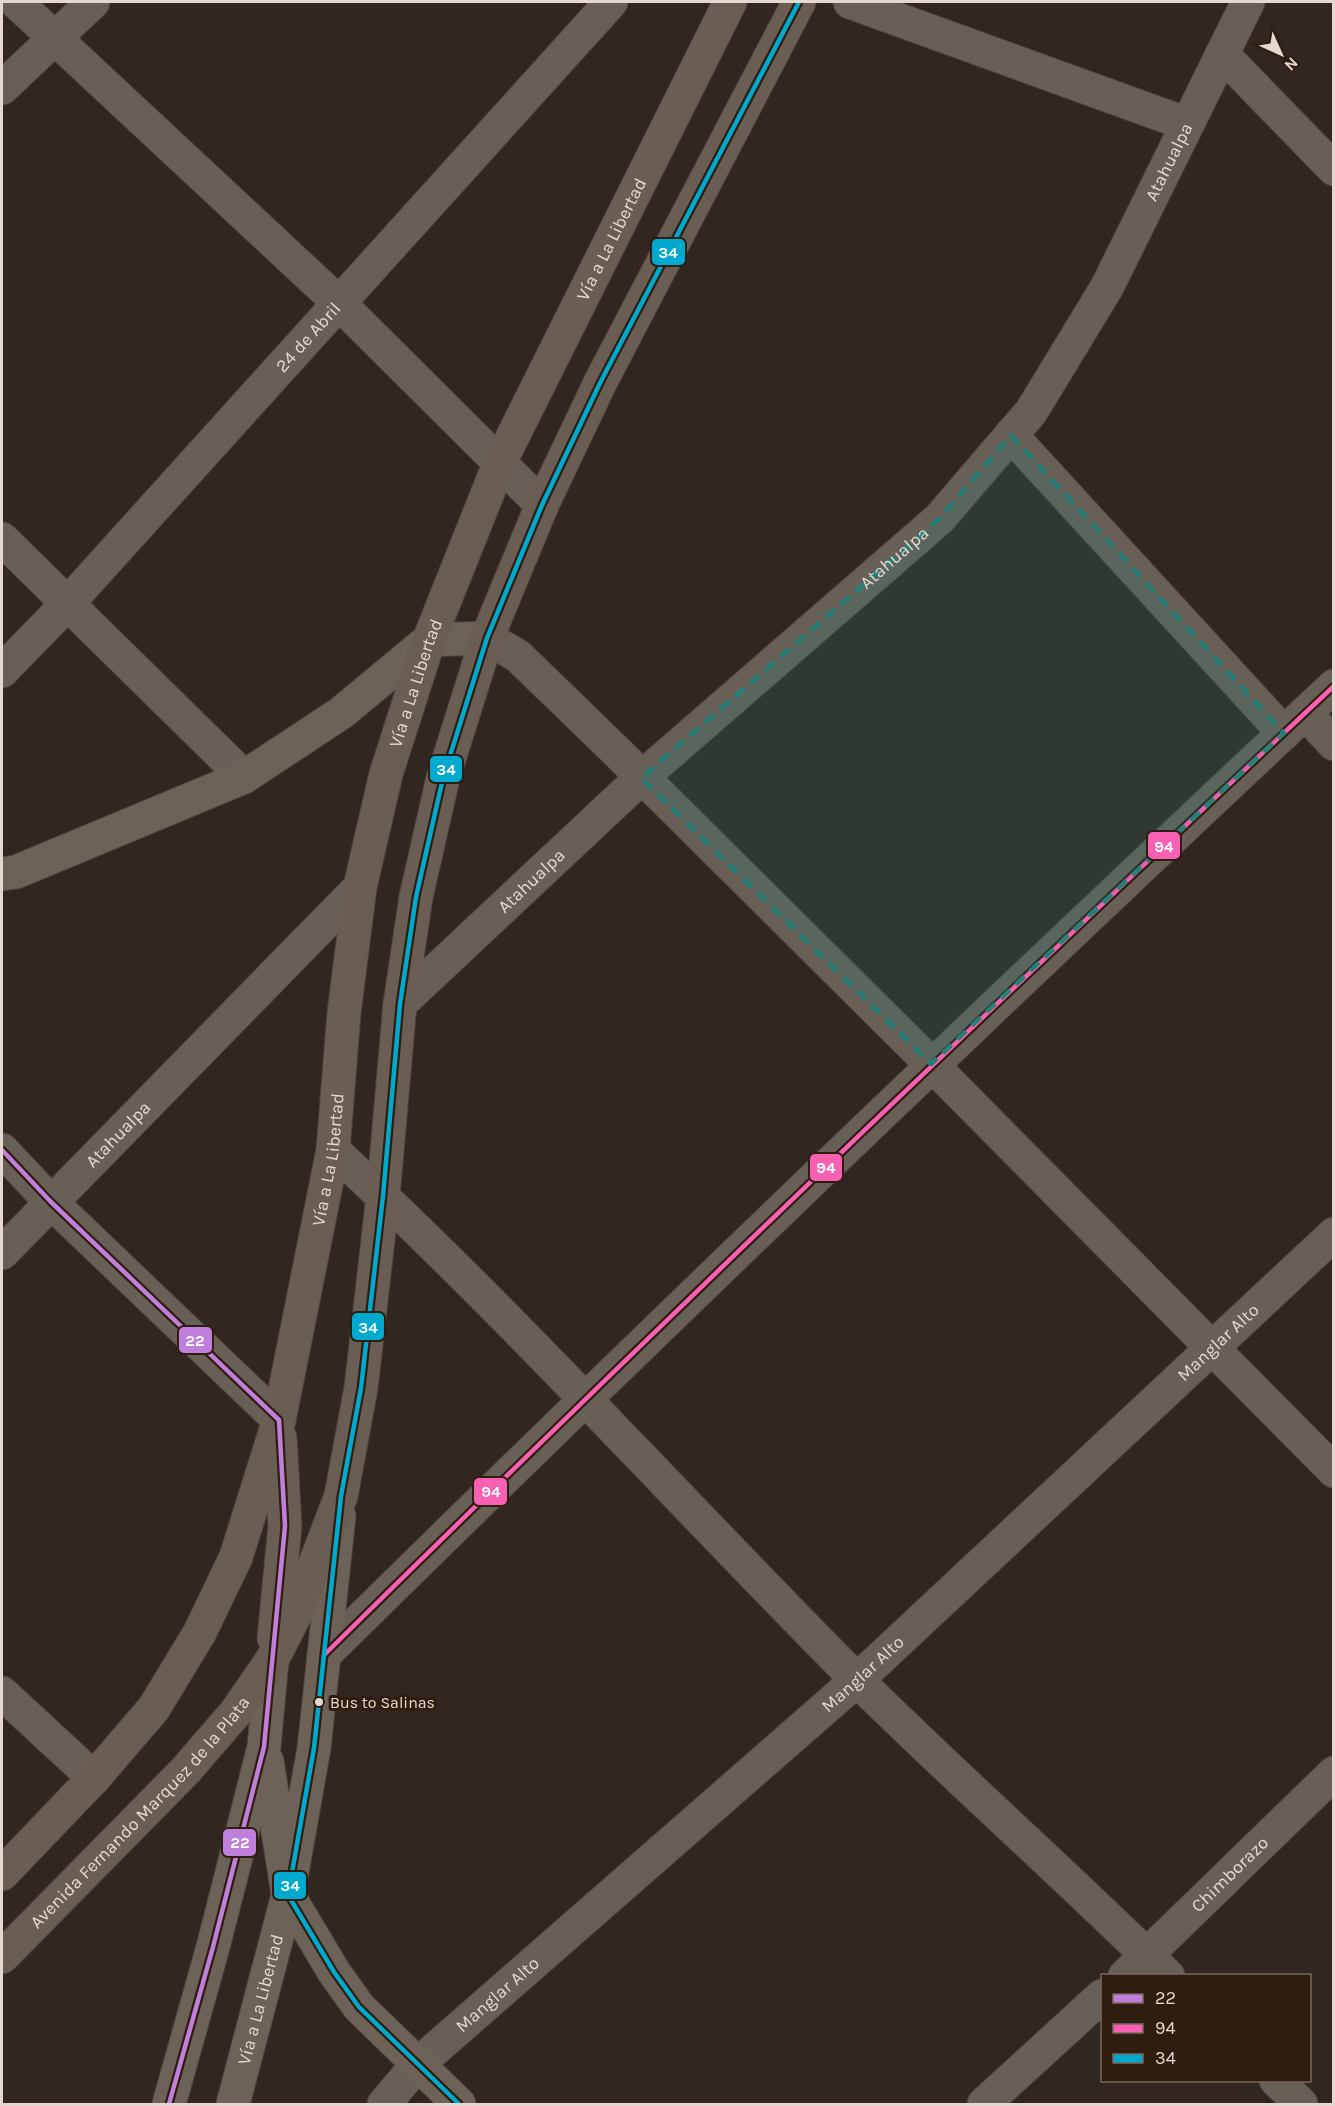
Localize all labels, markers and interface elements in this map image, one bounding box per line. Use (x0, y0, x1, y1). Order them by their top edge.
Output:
north arrow (1251, 24, 1311, 84)
text: N (1280, 53, 1302, 75)
street label: Atahualpa (1140, 119, 1197, 205)
street label: Vía a La Libertad (572, 174, 651, 304)
line badge: 34 (651, 238, 686, 266)
text: 34 (658, 243, 678, 262)
street label: 24 de Abril (271, 298, 345, 377)
street label: Atahualpa (855, 522, 933, 594)
street label: Vía a La Libertad (384, 616, 447, 750)
line badge: 34 (429, 755, 463, 783)
text: 34 (436, 760, 456, 779)
line badge: 94 (1147, 831, 1181, 860)
text: 94 (1154, 837, 1174, 856)
street label: Atahualpa (493, 844, 570, 918)
street label: Vía a La Libertad (307, 1092, 349, 1228)
street label: Atahualpa (81, 1097, 155, 1172)
line badge: 94 (809, 1153, 843, 1182)
text: 94 (816, 1158, 836, 1177)
street label: Manglar Alto (1173, 1299, 1264, 1386)
line badge: 34 (351, 1312, 385, 1341)
text: 34 (358, 1318, 378, 1337)
line badge: 22 (178, 1326, 213, 1354)
text: 22 (185, 1331, 205, 1350)
line badge: 94 (473, 1477, 508, 1506)
text: 94 (481, 1482, 501, 1501)
street label: Manglar Alto (817, 1631, 909, 1717)
street label: Avenida Fernando Marquez de la Plata (25, 1692, 254, 1933)
place label: Bus to Salinas (330, 1693, 435, 1712)
marker: Bus to Salinas (313, 1696, 325, 1708)
line badge: 22 (222, 1828, 257, 1857)
street label: Chimborazo (1186, 1832, 1273, 1917)
text: 22 (230, 1833, 250, 1852)
line badge: 34 (273, 1871, 307, 1900)
text: 34 (280, 1876, 300, 1895)
street label: Vía a La Libertad (233, 1932, 288, 2067)
street label: Manglar Alto (451, 1952, 544, 2037)
legend (1101, 1974, 1311, 2082)
text: 22 (1155, 1987, 1176, 2009)
text: 94 (1155, 2017, 1176, 2039)
text: 34 (1155, 2047, 1176, 2069)

